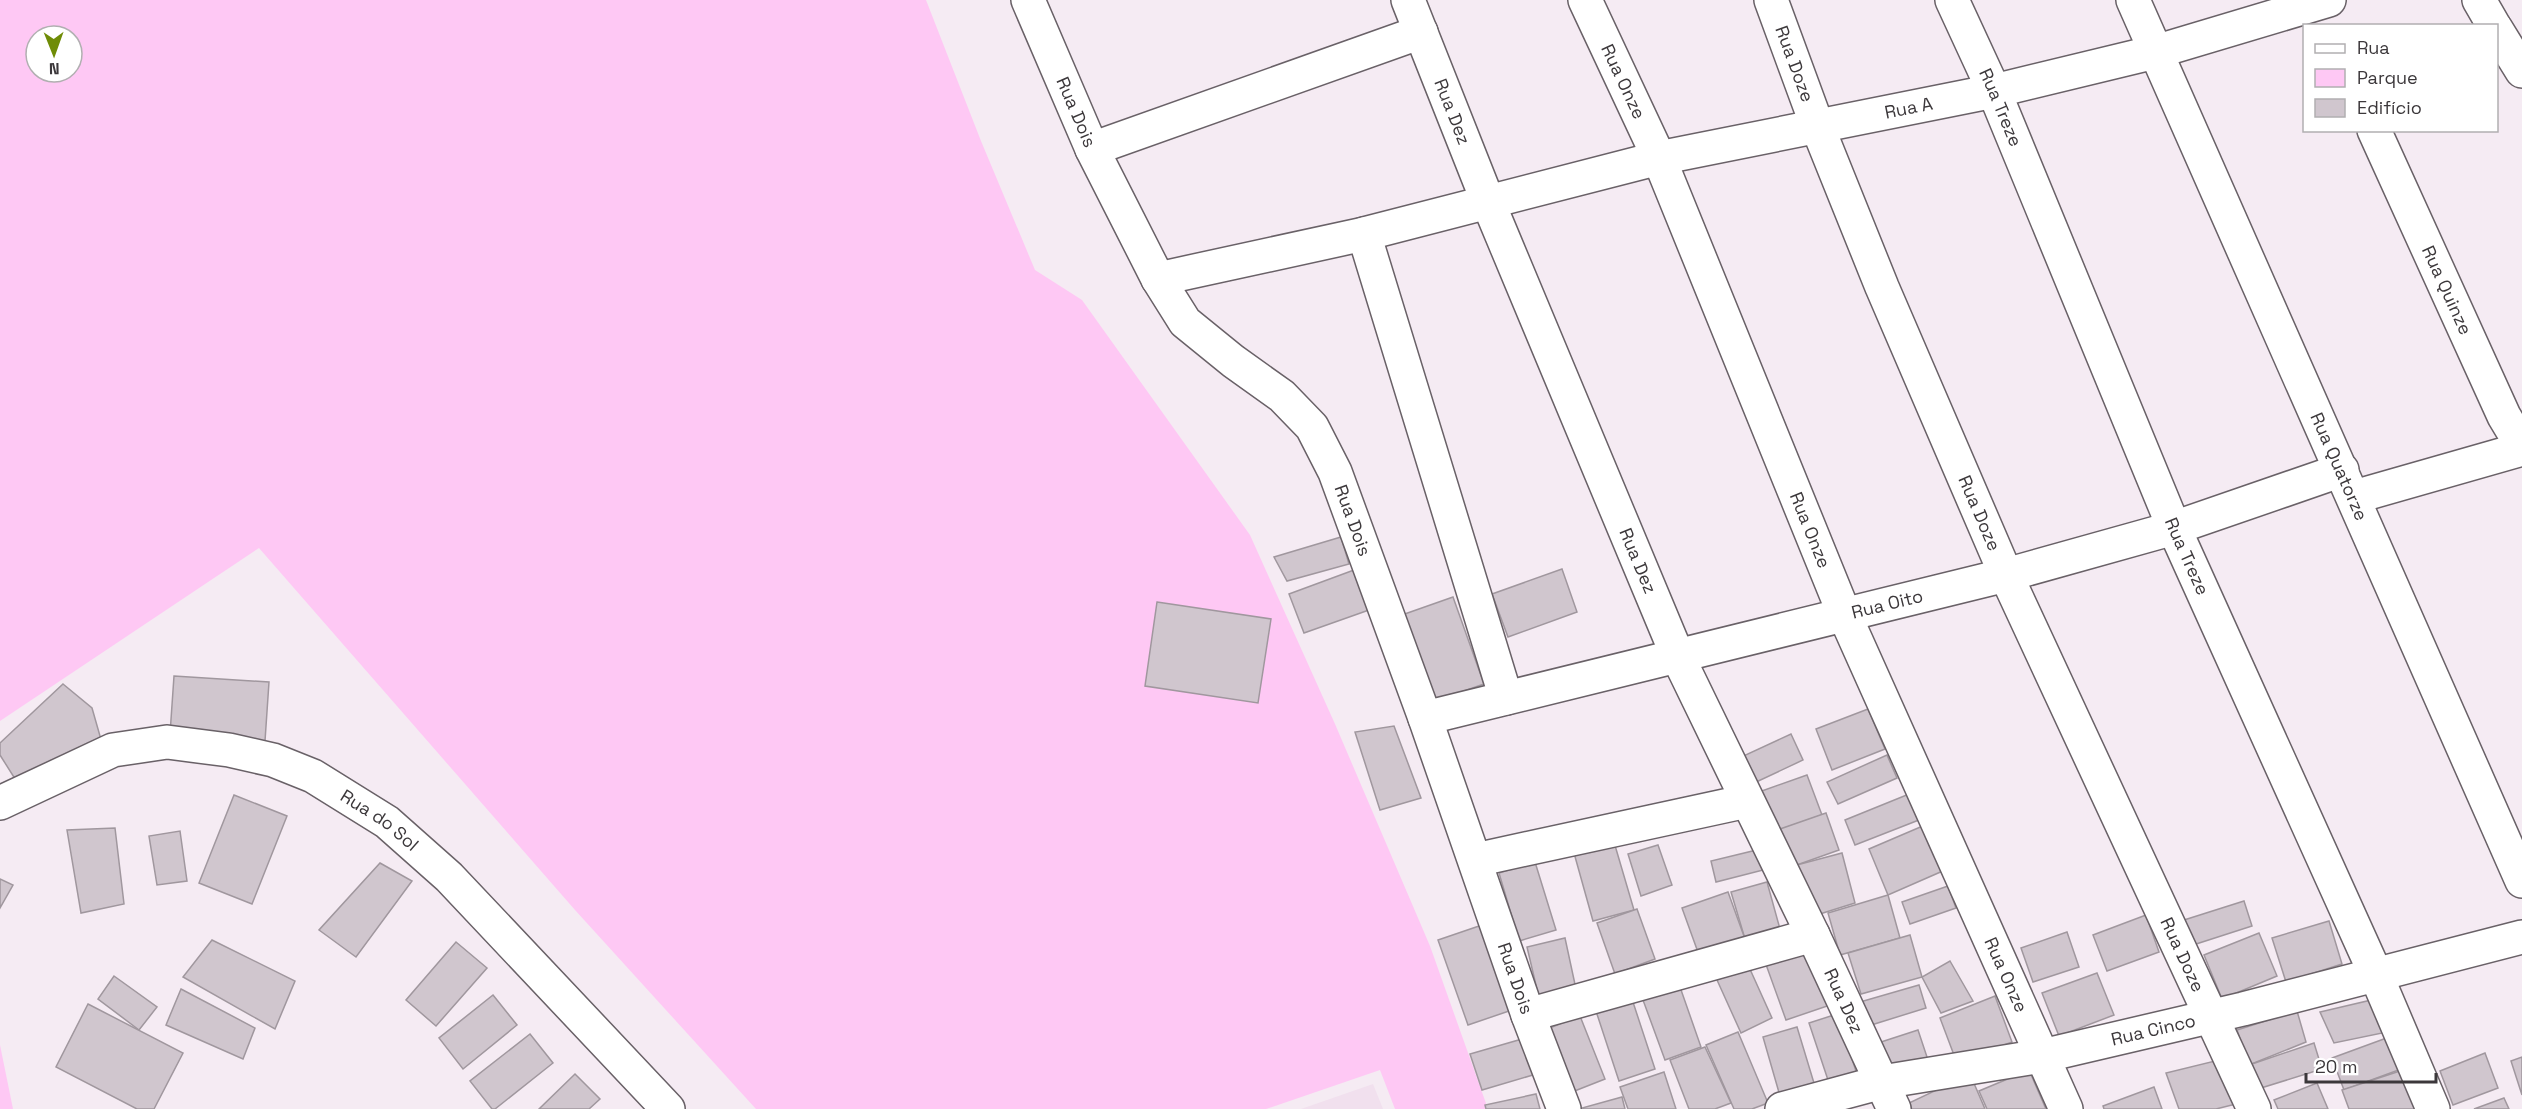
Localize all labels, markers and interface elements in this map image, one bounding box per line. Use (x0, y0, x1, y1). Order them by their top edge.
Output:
street label: Rua Doze (1770, 22, 1819, 105)
north arrow (24, 24, 84, 84)
legend (2303, 24, 2498, 132)
text: Rua (2357, 36, 2390, 59)
street label: Rua Onze (1596, 40, 1651, 122)
text: N (49, 58, 60, 79)
street label: Rua Treze (1974, 65, 2028, 150)
text: Parque (2357, 66, 2418, 89)
street label: Rua Dois (1051, 73, 1102, 151)
street label: Rua Dez (1429, 75, 1476, 148)
street label: Rua A (1882, 92, 1934, 124)
text: Edifício (2357, 96, 2422, 119)
street label: Rua Quinze (2417, 242, 2478, 338)
street label: Rua Quatorze (2306, 409, 2373, 524)
street label: Rua Doze (1953, 472, 2006, 554)
street label: Rua Dois (1330, 481, 1377, 559)
street label: Rua Onze (1785, 488, 1836, 571)
street label: Rua Treze (2160, 514, 2215, 599)
street label: Rua Dez (1614, 524, 1662, 597)
street label: Rua Oito (1849, 584, 1925, 624)
street label: Rua do Sol (336, 784, 424, 856)
street label: Rua Doze (2156, 913, 2210, 996)
street label: Rua Onze (1979, 933, 2033, 1016)
street label: Rua Dois (1493, 939, 1539, 1017)
street label: Rua Dez (1819, 964, 1869, 1037)
street label: Rua Cinco (2109, 1008, 2198, 1051)
scale bar (2306, 1046, 2436, 1084)
text: 20 m (2315, 1055, 2358, 1078)

